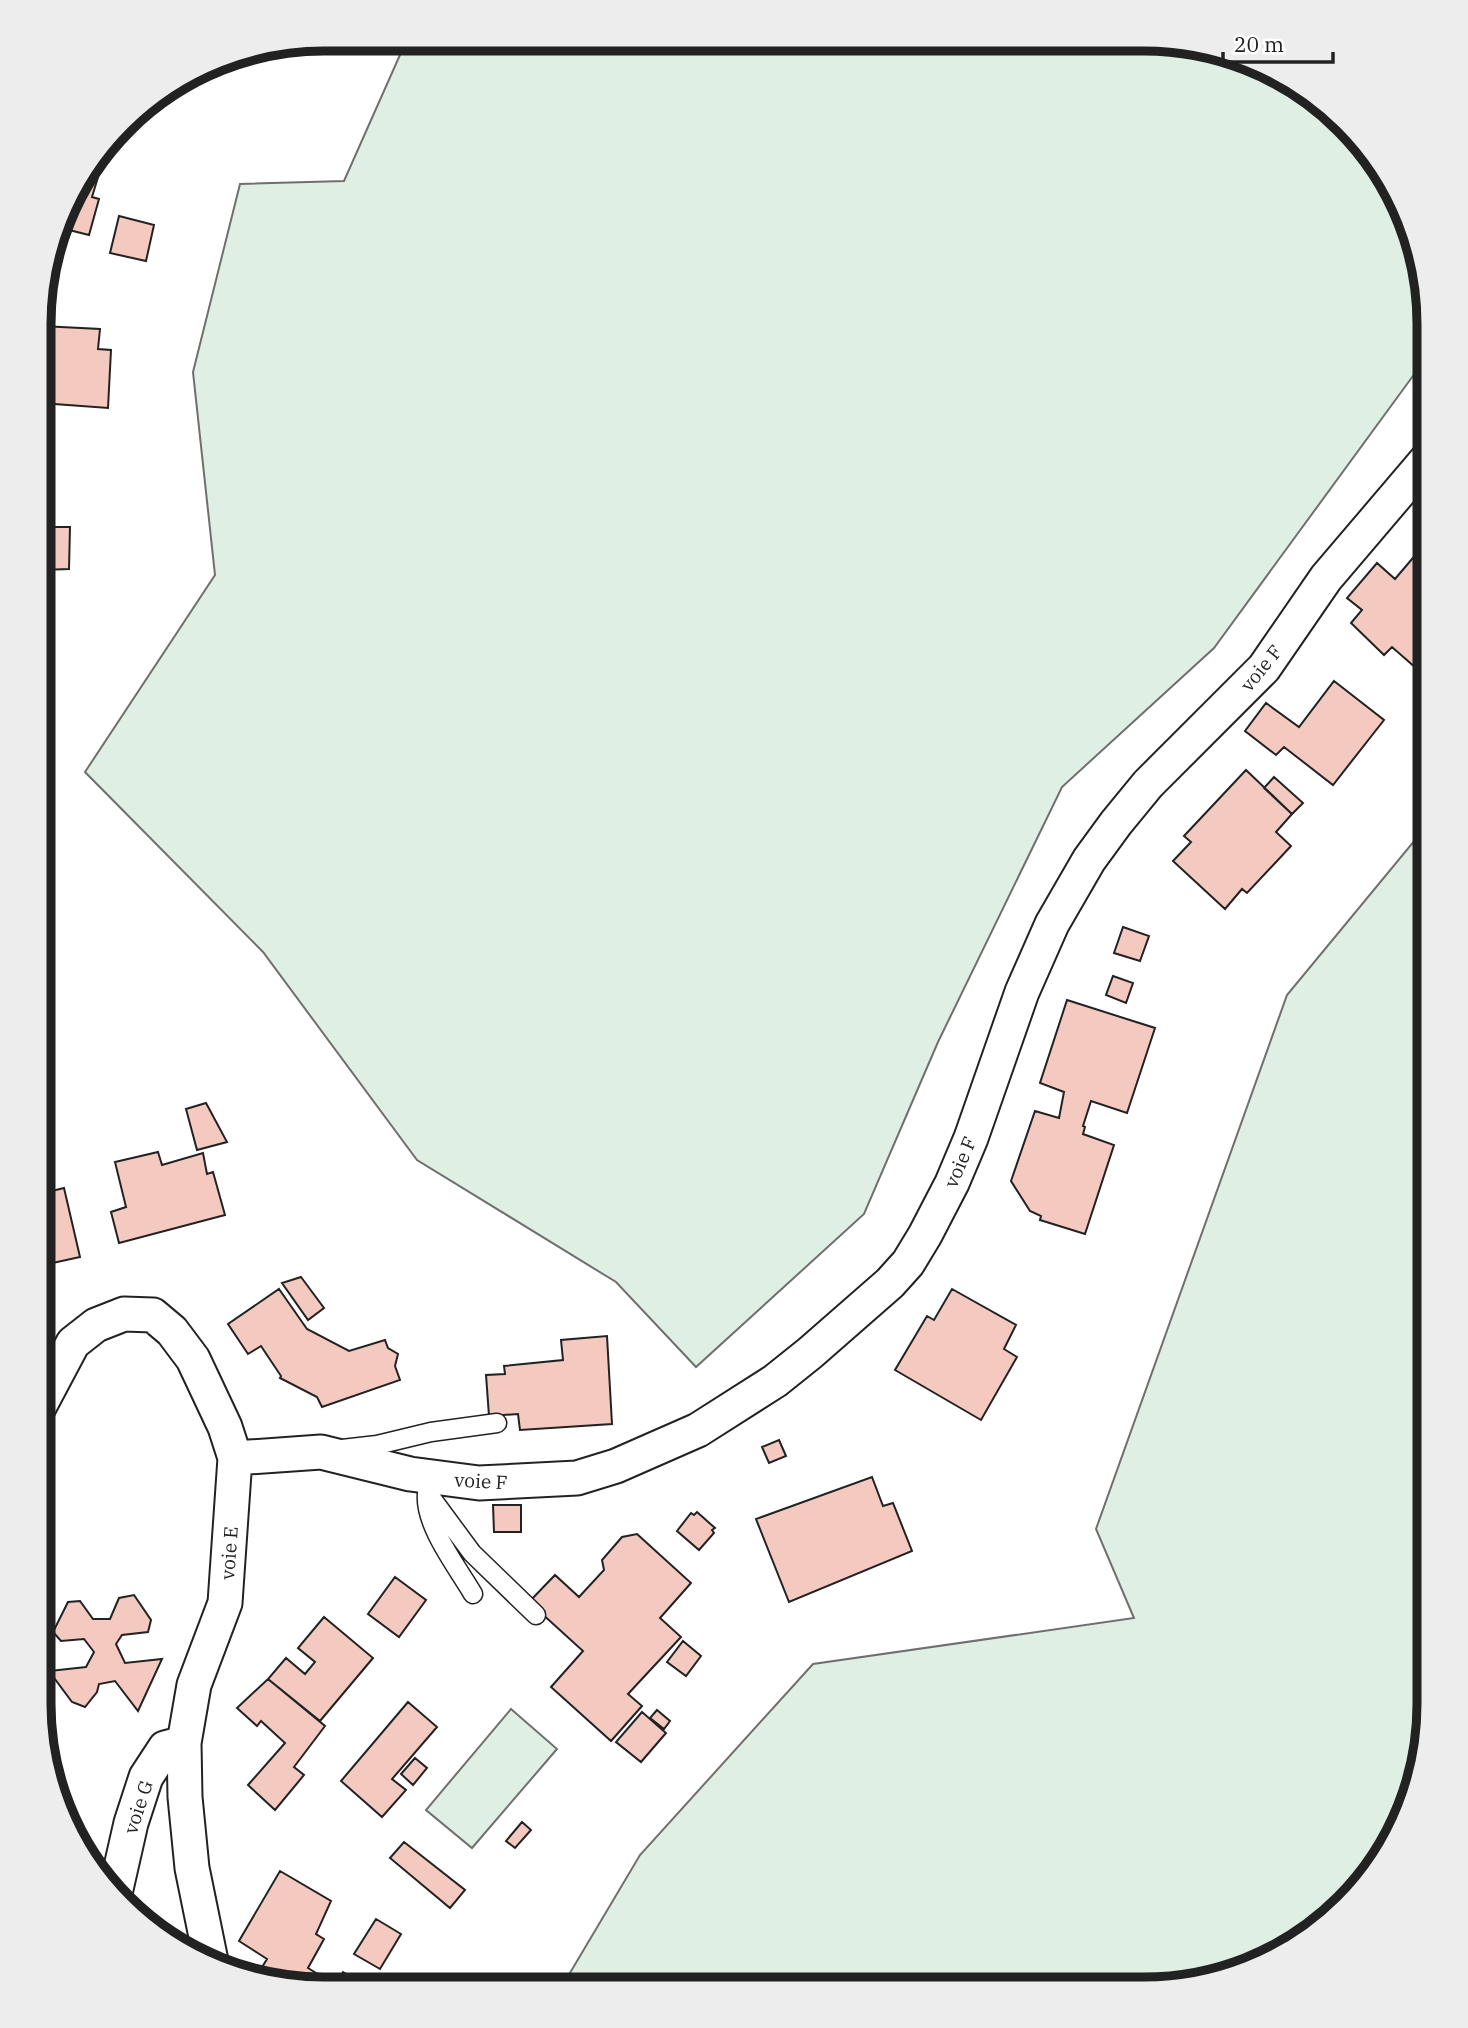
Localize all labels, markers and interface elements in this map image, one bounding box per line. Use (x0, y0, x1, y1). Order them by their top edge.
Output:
scale bar (1223, 21, 1333, 65)
text: 20 m (1234, 30, 1284, 58)
street label: voie F (1235, 640, 1287, 696)
street label: voie F (939, 1133, 981, 1191)
street label: voie F (454, 1468, 508, 1494)
street label: voie E (215, 1526, 243, 1580)
street label: voie G (118, 1777, 158, 1837)

